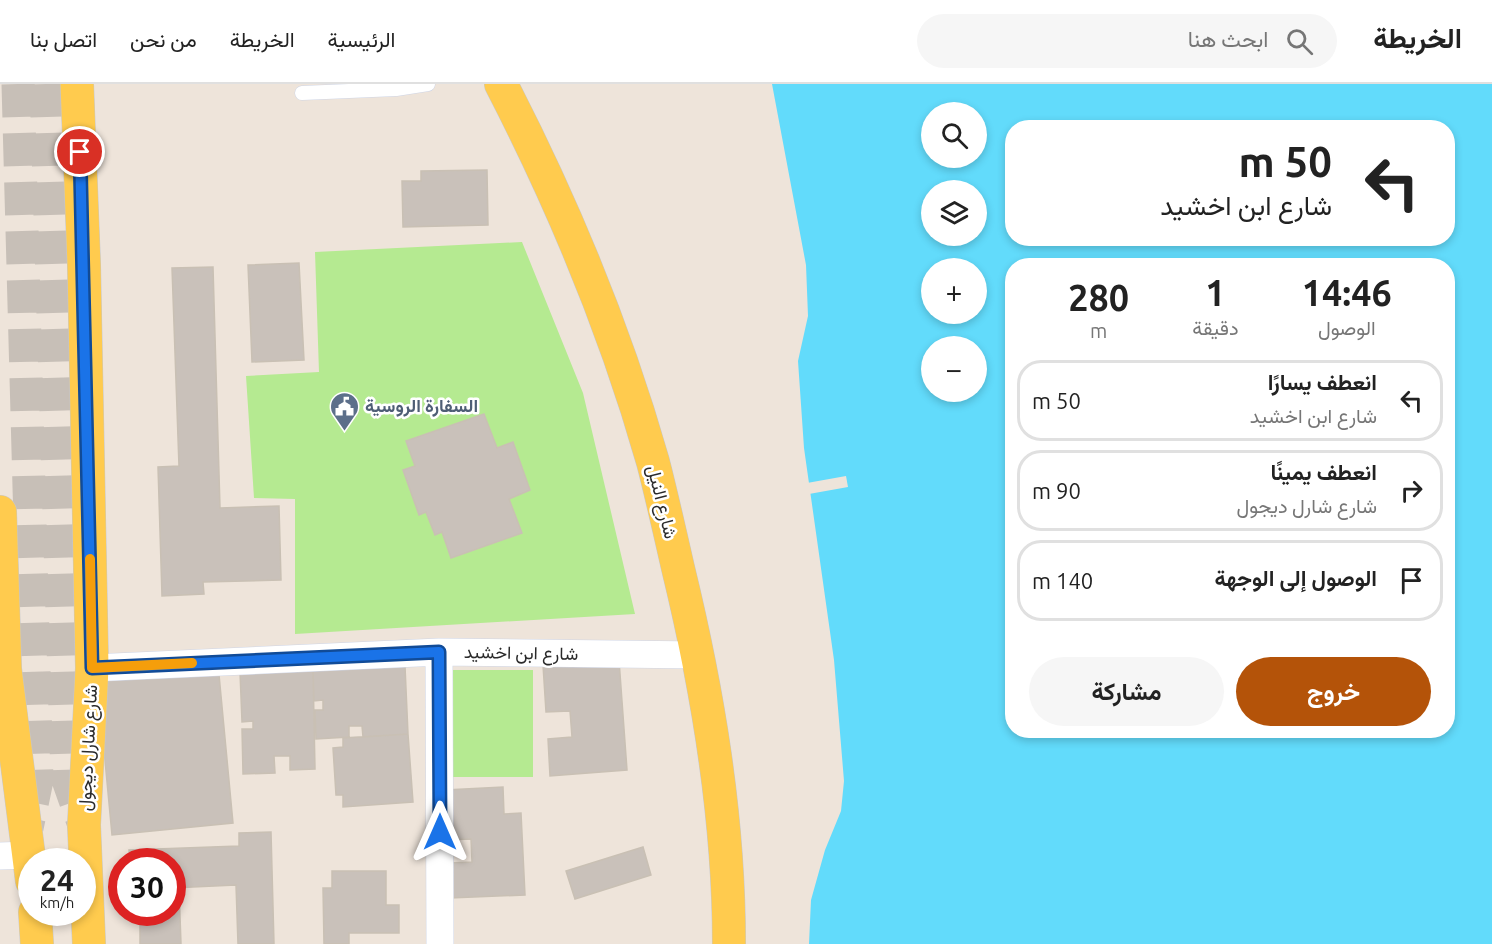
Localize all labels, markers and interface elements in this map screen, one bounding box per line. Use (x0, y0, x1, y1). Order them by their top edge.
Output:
search box (917, 14, 1337, 68)
text: الخريطة (1373, 22, 1462, 53)
icon: search (1283, 25, 1316, 58)
text: ابحث هنا (1188, 26, 1268, 51)
text: اتصل بنا (30, 27, 97, 51)
text: من نحن (130, 27, 197, 51)
text: الخريطة (230, 27, 295, 51)
text: الرئيسية (328, 27, 395, 51)
map controls (921, 102, 987, 402)
button: search (921, 102, 987, 168)
pin (54, 126, 105, 177)
icon: arrive (63, 135, 96, 168)
text: 50 m (1238, 138, 1332, 185)
icon: left (1353, 144, 1431, 222)
button: layers (921, 180, 987, 246)
text: شارع ابن اخشيد (1160, 190, 1332, 220)
button: + (921, 258, 987, 324)
text: 1 (1205, 272, 1226, 313)
text: 14:46 (1302, 272, 1392, 313)
text: 280 (1068, 277, 1129, 318)
text: دقيقة (1192, 316, 1239, 339)
text: الوصول (1318, 316, 1376, 339)
text: m (1090, 319, 1107, 342)
button: − (921, 336, 987, 402)
text: انعطف يسارًا (1268, 369, 1377, 394)
icon: left (1395, 384, 1428, 417)
text: 50 m (1032, 388, 1081, 413)
public building icon: السفارة الروسية (328, 390, 360, 432)
place label: السفارة الروسية (365, 395, 478, 417)
text: شارع ابن اخشيد (1250, 404, 1377, 427)
text: انعطف يمينًا (1270, 459, 1377, 484)
street label: شارع النيل (641, 463, 682, 541)
icon: right (1395, 474, 1428, 507)
text: 90 m (1032, 478, 1081, 503)
text: شارع شارل ديجول (1236, 494, 1377, 517)
icon: arrive (1395, 564, 1428, 597)
text: الوصول إلى الوجهة (1214, 565, 1377, 590)
text: 140 m (1032, 568, 1093, 593)
street label: شارع ابن اخشيد (464, 641, 578, 666)
button: مشاركة (1029, 657, 1224, 726)
button: خروج (1236, 657, 1431, 726)
street label: شارع شارل ديجول (74, 684, 103, 812)
position arrow (408, 800, 472, 864)
speed limit sign: 30 (108, 848, 186, 926)
text: 24 (40, 863, 74, 897)
text: km/h (40, 894, 74, 911)

